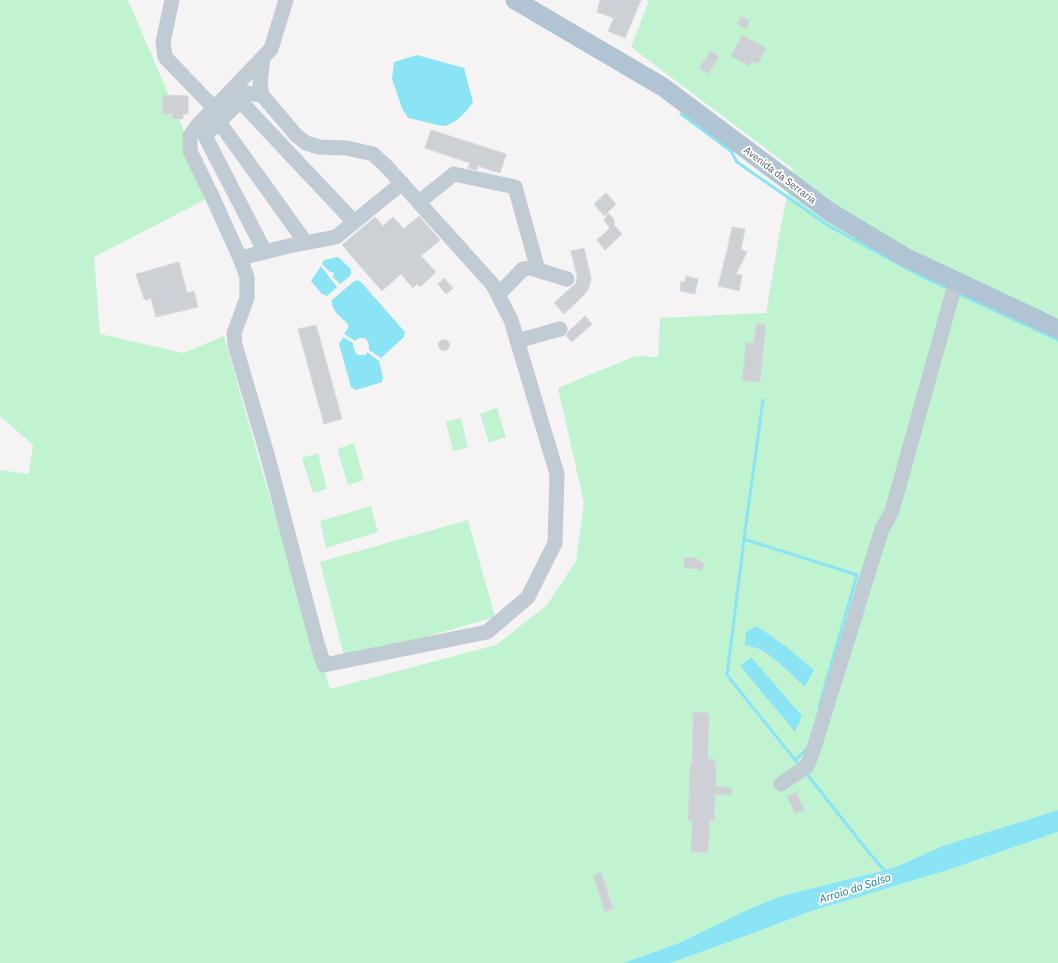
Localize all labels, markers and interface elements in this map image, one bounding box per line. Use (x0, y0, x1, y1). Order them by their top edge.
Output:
street label: Avenida da Serraria (741, 144, 819, 207)
water label: Arroio do Salso (817, 870, 893, 906)

